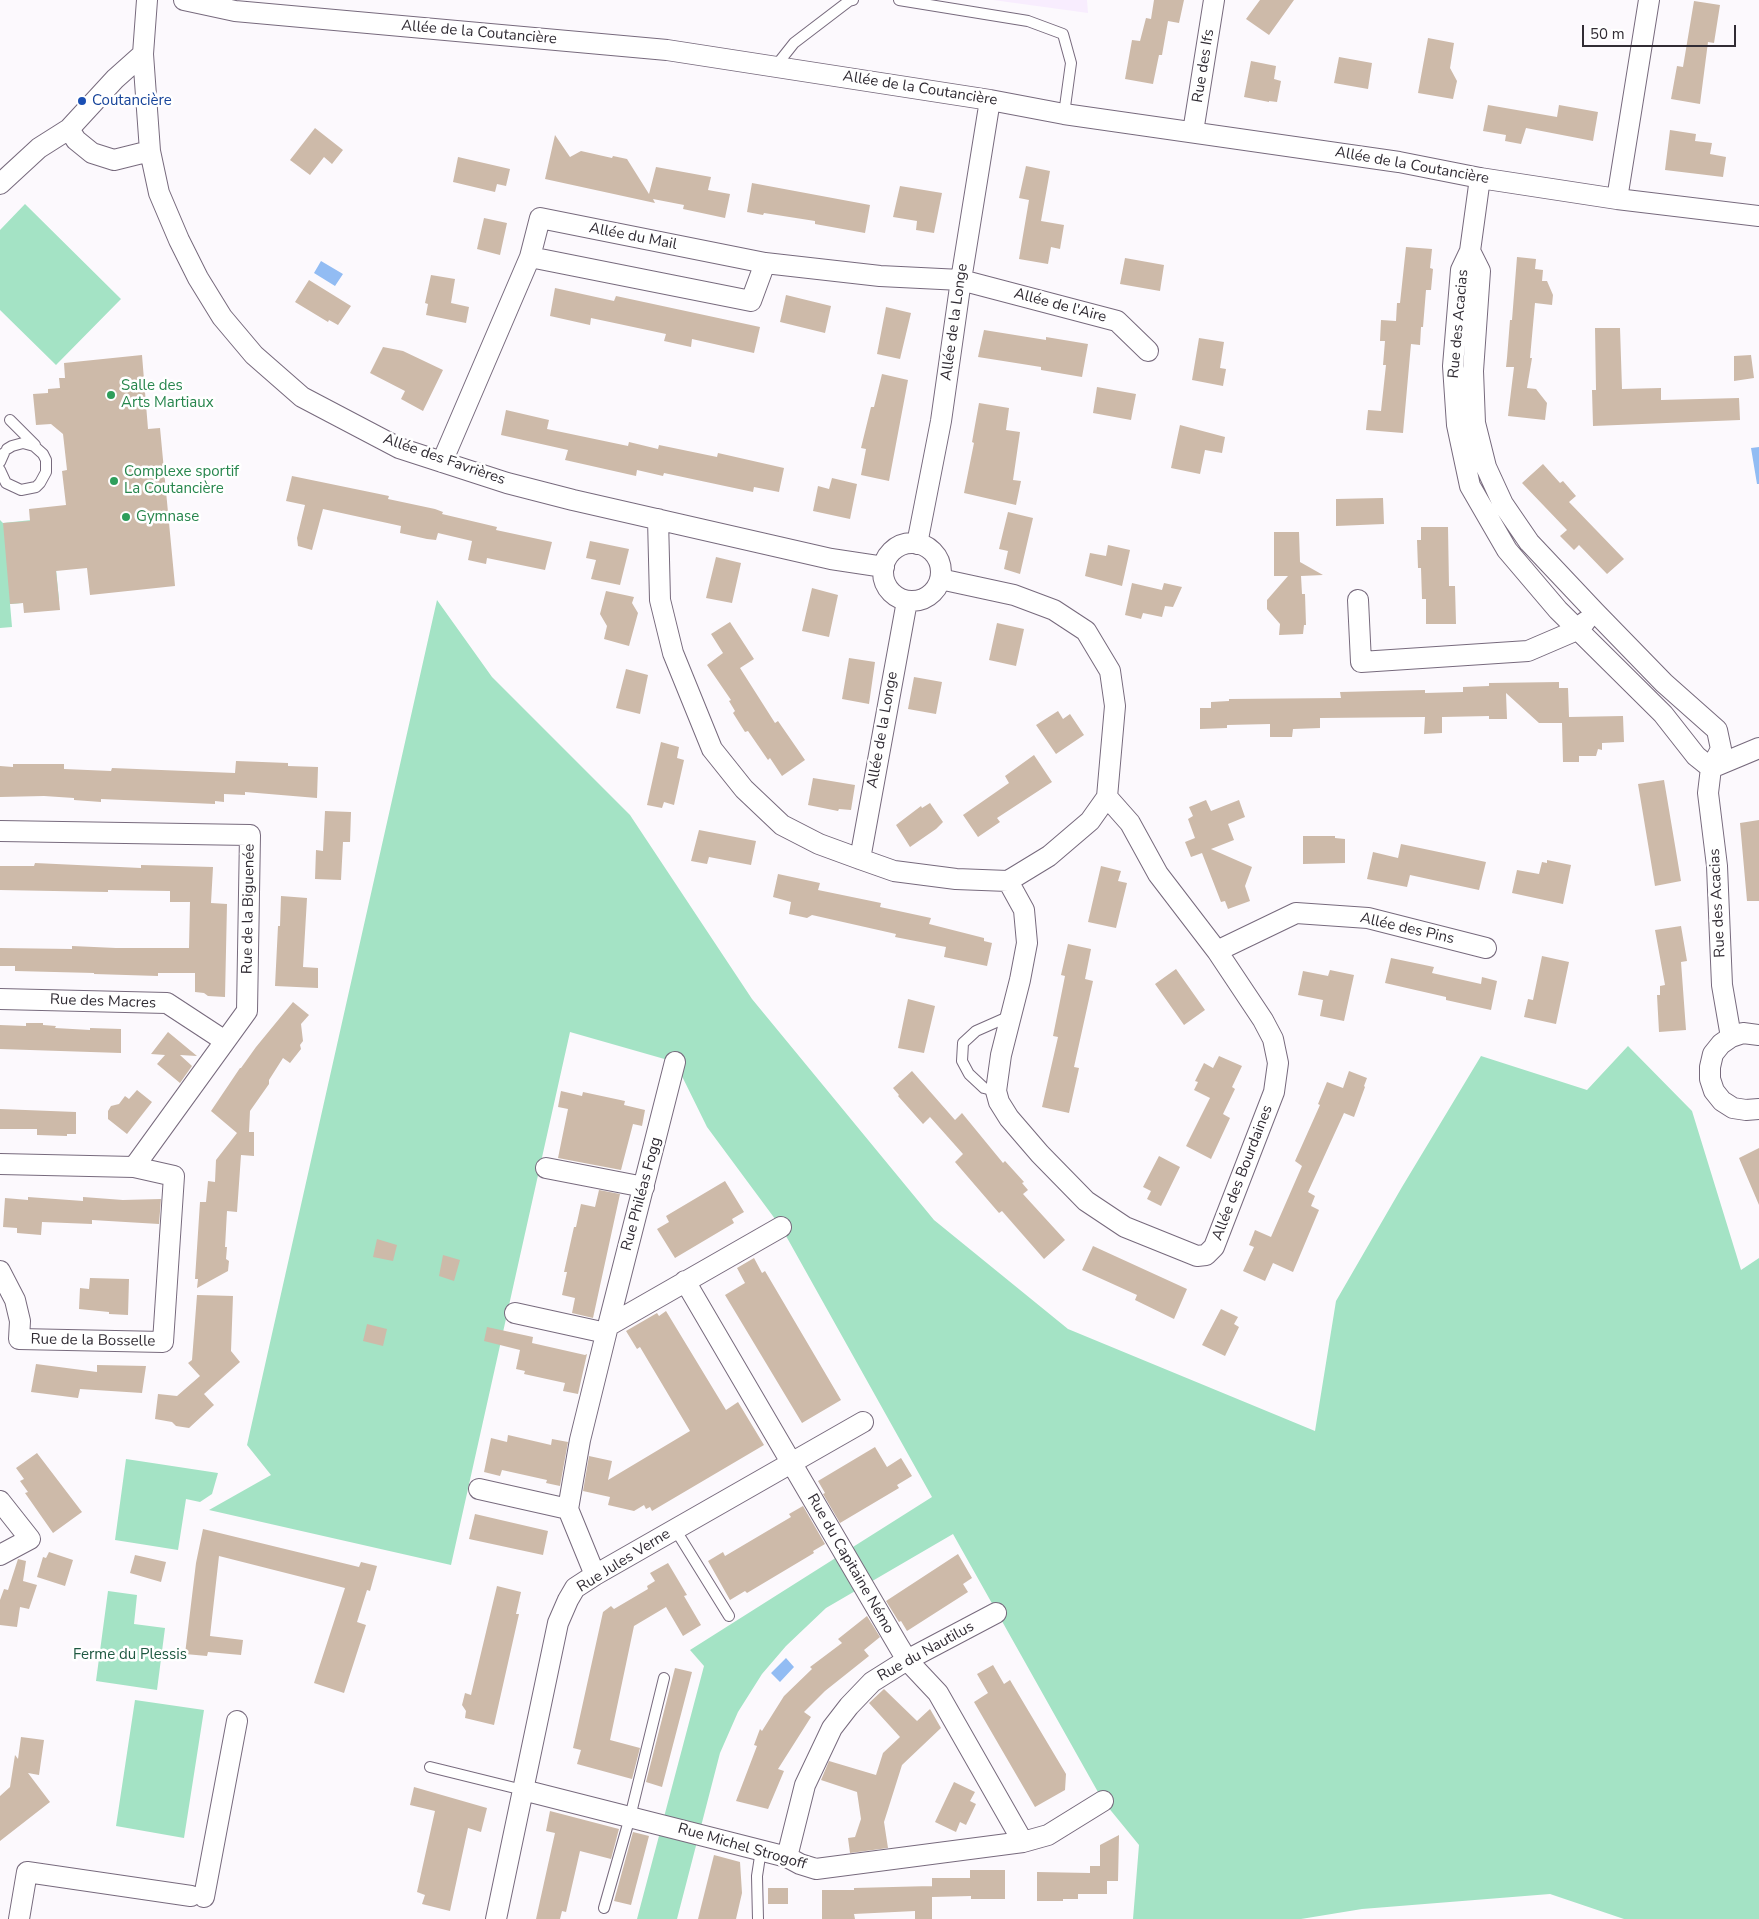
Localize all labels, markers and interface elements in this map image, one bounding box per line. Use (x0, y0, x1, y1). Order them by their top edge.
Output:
scale bar (1584, 15, 1738, 47)
street label: Allée de la Coutancière (400, 17, 558, 49)
text: 50 m (1590, 24, 1625, 44)
street label: Rue des Ifs (1189, 28, 1219, 104)
street label: Allée de la Coutancière (842, 68, 998, 110)
place label: Coutancière (92, 92, 172, 110)
marker: Coutancière (76, 95, 88, 107)
street label: Allée de la Coutancière (1334, 144, 1490, 188)
street label: Allée du Mail (587, 220, 679, 254)
street label: Allée de la Longe (938, 262, 972, 382)
street label: Rue des Acacias (1445, 269, 1473, 379)
street label: Allée de l'Aire (1012, 285, 1108, 327)
place label: Salle des Arts Martiaux (121, 377, 214, 412)
marker: Salle des Arts Martiaux (105, 389, 117, 401)
street label: Allée des Favrières (380, 431, 508, 489)
place label: Complexe sportif La Coutancière (124, 463, 239, 498)
marker: Complexe sportif La Coutancière (108, 475, 120, 487)
place label: Gymnase (136, 508, 199, 526)
marker: Gymnase (120, 511, 132, 523)
street label: Allée de la Longe (864, 670, 902, 790)
street label: Rue de la Biguenée (239, 844, 259, 974)
street label: Rue des Acacias (1706, 848, 1730, 958)
street label: Allée des Pins (1358, 909, 1456, 949)
street label: Rue des Macres (50, 991, 156, 1013)
street label: Allée des Bourdaines (1209, 1103, 1277, 1243)
street label: Rue Philéas Fogg (618, 1135, 666, 1253)
street label: Rue de la Bosselle (30, 1331, 156, 1351)
street label: Rue du Capitaine Némo (803, 1491, 897, 1637)
street label: Rue Jules Verne (574, 1525, 674, 1597)
street label: Rue du Nautilus (875, 1618, 977, 1686)
park label: Ferme du Plessis (73, 1646, 187, 1664)
street label: Rue Michel Strogoff (676, 1820, 808, 1874)

